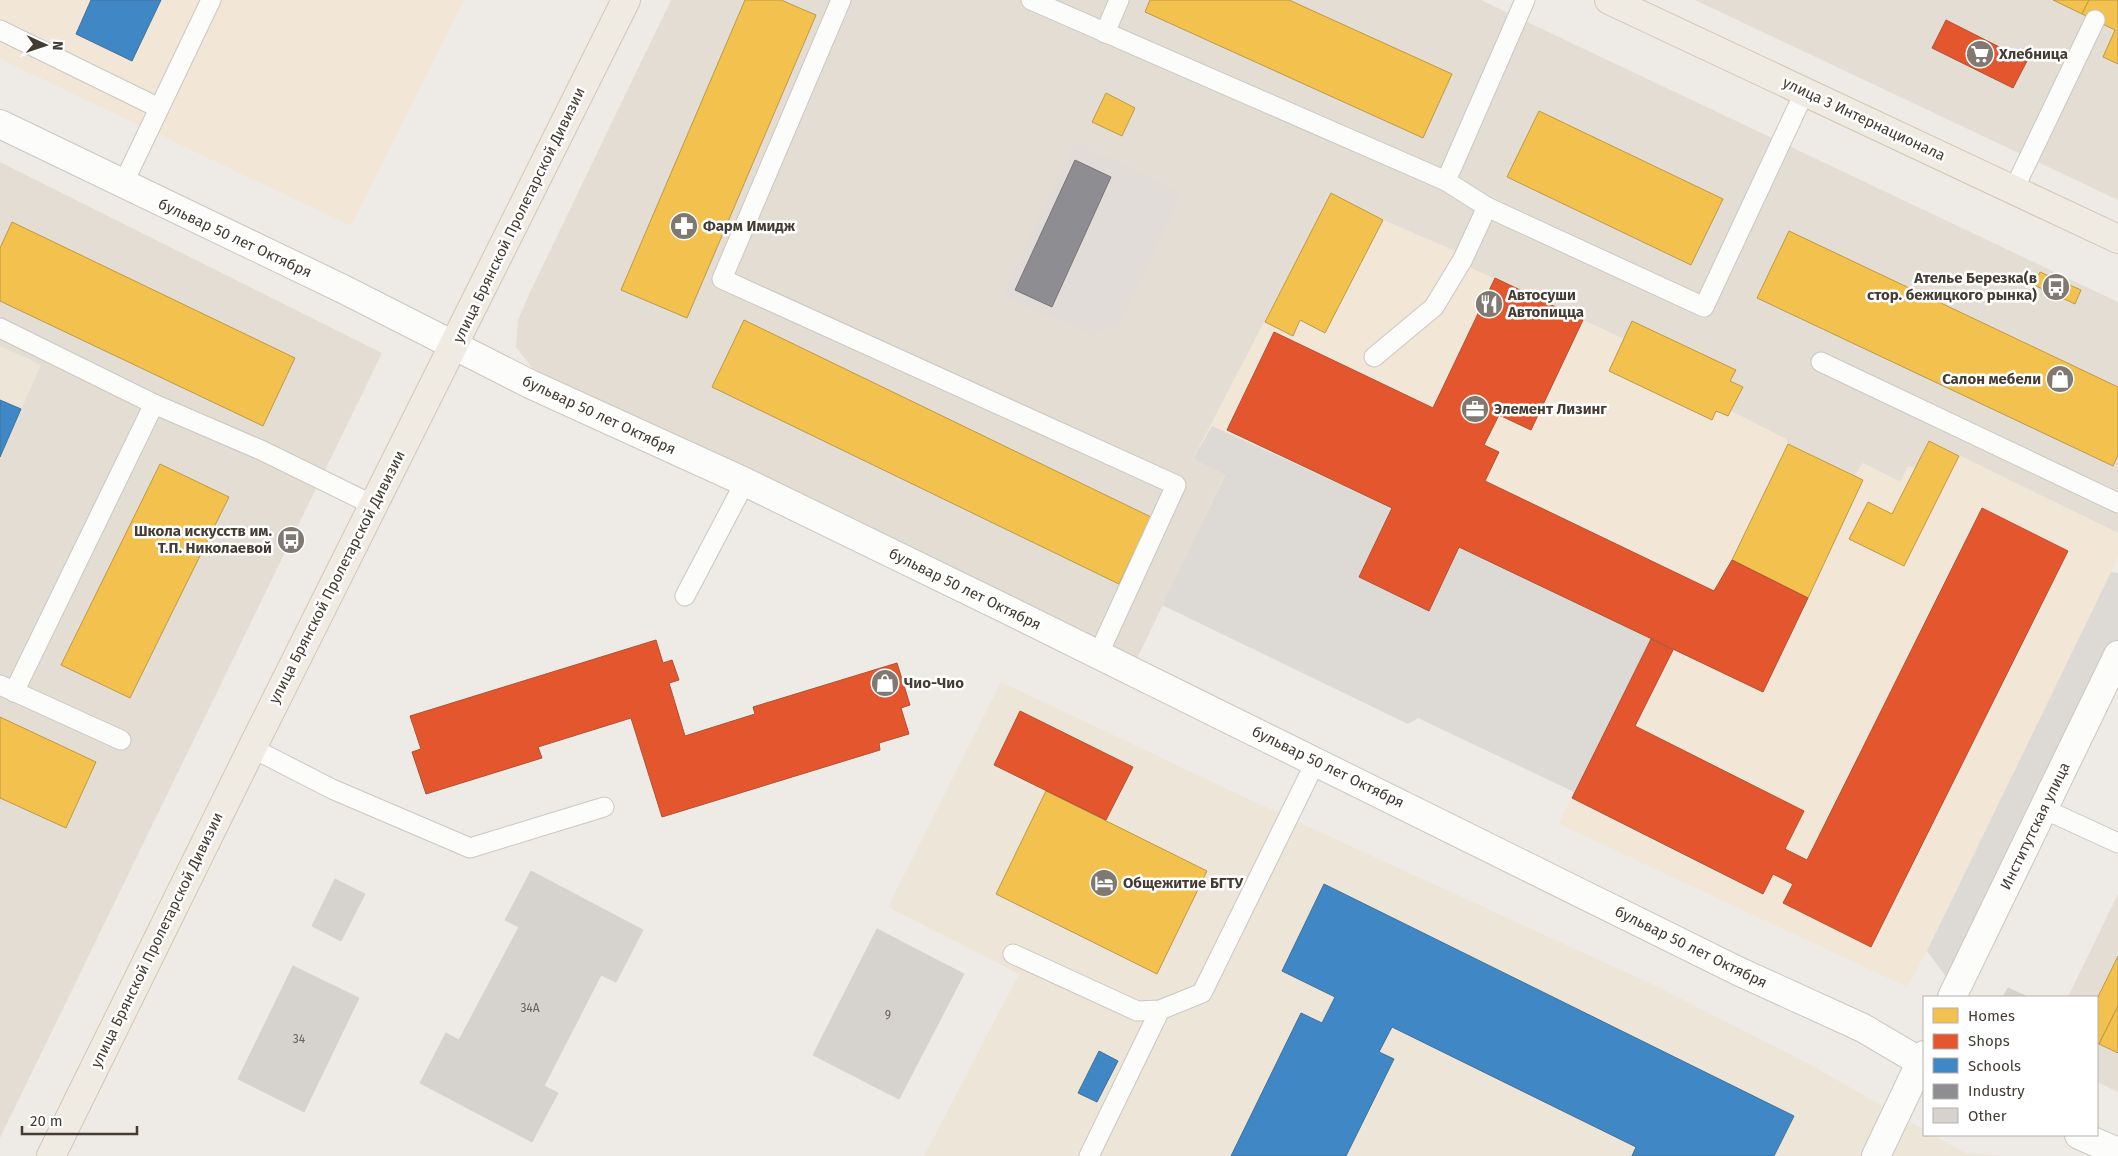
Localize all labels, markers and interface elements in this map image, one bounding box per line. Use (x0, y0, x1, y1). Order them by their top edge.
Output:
north arrow (20, 20, 70, 70)
supermarket icon: Хлебница (1965, 39, 1995, 69)
text: N (49, 41, 66, 51)
place label: Хлебница (1998, 45, 2068, 63)
street label: улица 3 Интернационала (1780, 73, 1948, 165)
street label: улица Брянской Пролетарской Дивизии (449, 84, 589, 346)
street label: бульвар 50 лет Октября (155, 195, 315, 281)
pharmacy icon: Фарм Имидж (669, 211, 699, 241)
place label: Фарм Имидж (703, 217, 796, 235)
place label: Ателье Березка(в стор. бежицкого рынка) (1867, 269, 2037, 304)
bus stop icon: Ателье Березка(в стор. бежицкого рынка) (2041, 272, 2071, 302)
place label: Автосуши Автопицца (1507, 286, 1584, 321)
restaurant icon: Автосуши Автопицца (1474, 289, 1504, 319)
shop icon: Салон мебели (2045, 364, 2075, 394)
place label: Салон мебели (1942, 370, 2041, 388)
street label: бульвар 50 лет Октября (519, 372, 679, 458)
office icon: Элемент Лизинг (1460, 394, 1490, 424)
place label: Элемент Лизинг (1494, 400, 1607, 418)
street label: улица Брянской Пролетарской Дивизии (265, 447, 409, 707)
place label: Школа искусств им. Т.П. Николаевой (134, 522, 272, 557)
bus stop icon: Школа искусств им. Т.П. Николаевой (276, 525, 306, 555)
street label: бульвар 50 лет Октября (886, 544, 1044, 634)
shop icon: Чио-Чио (870, 668, 900, 698)
place label: Чио-Чио (904, 674, 964, 692)
street label: бульвар 50 лет Октября (1249, 722, 1407, 812)
street label: Институтская улица (1996, 759, 2074, 893)
street label: улица Брянской Пролетарской Дивизии (87, 809, 227, 1071)
hotel icon: Общежитие БГТУ (1089, 868, 1119, 898)
place label: Общежитие БГТУ (1123, 874, 1244, 892)
street label: бульвар 50 лет Октября (1612, 902, 1770, 992)
legend (1923, 996, 2098, 1136)
house number: 34А (520, 1001, 540, 1015)
text: Homes (1968, 1007, 2015, 1025)
house number: 9 (885, 1008, 891, 1022)
house number: 34 (293, 1032, 306, 1046)
text: Shops (1968, 1032, 2010, 1050)
text: Schools (1968, 1057, 2021, 1075)
text: Industry (1968, 1082, 2025, 1100)
scale bar (22, 1104, 138, 1136)
text: Other (1968, 1107, 2007, 1125)
text: 20 m (30, 1112, 63, 1130)

